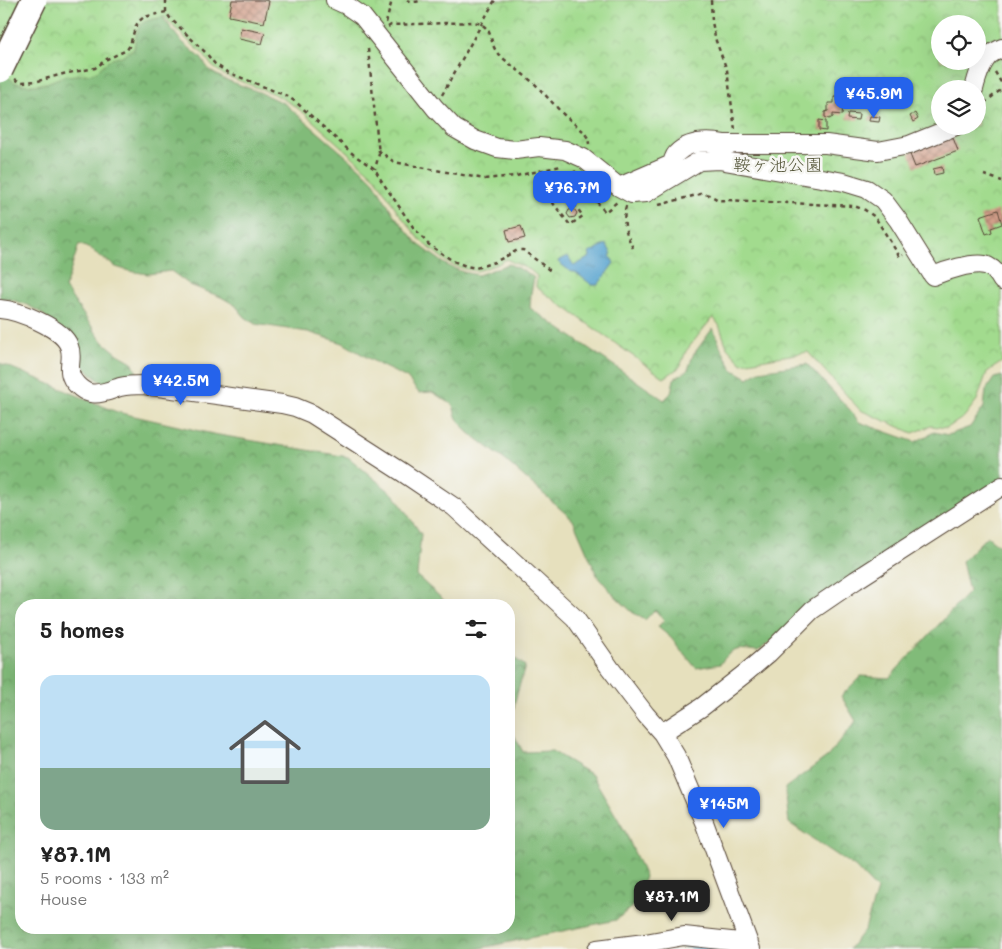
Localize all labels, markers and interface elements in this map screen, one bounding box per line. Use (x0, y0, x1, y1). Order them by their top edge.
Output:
map controls (931, 15, 986, 135)
button: locate (931, 15, 986, 70)
pin: ¥45.9M (833, 76, 915, 119)
button: layers (931, 80, 986, 135)
text: ¥45.9M (845, 82, 903, 103)
park label: 鞍ヶ池公園 (733, 152, 823, 176)
pin: ¥76.7M (531, 170, 613, 213)
text: ¥76.7M (544, 176, 600, 197)
pin: ¥42.5M (140, 364, 222, 406)
text: ¥42.5M (153, 369, 209, 390)
icon: filters (462, 615, 490, 643)
text: 5 homes (40, 616, 125, 643)
icon: home (220, 707, 310, 797)
pin: ¥145M (689, 786, 759, 829)
text: ¥145M (699, 792, 749, 813)
text: ¥87.1M (40, 840, 111, 867)
text: 5 rooms · 133 m² (40, 867, 169, 888)
pin: ¥87.1M (631, 880, 713, 922)
text: ¥87.1M (645, 885, 699, 906)
text: House (40, 888, 87, 909)

